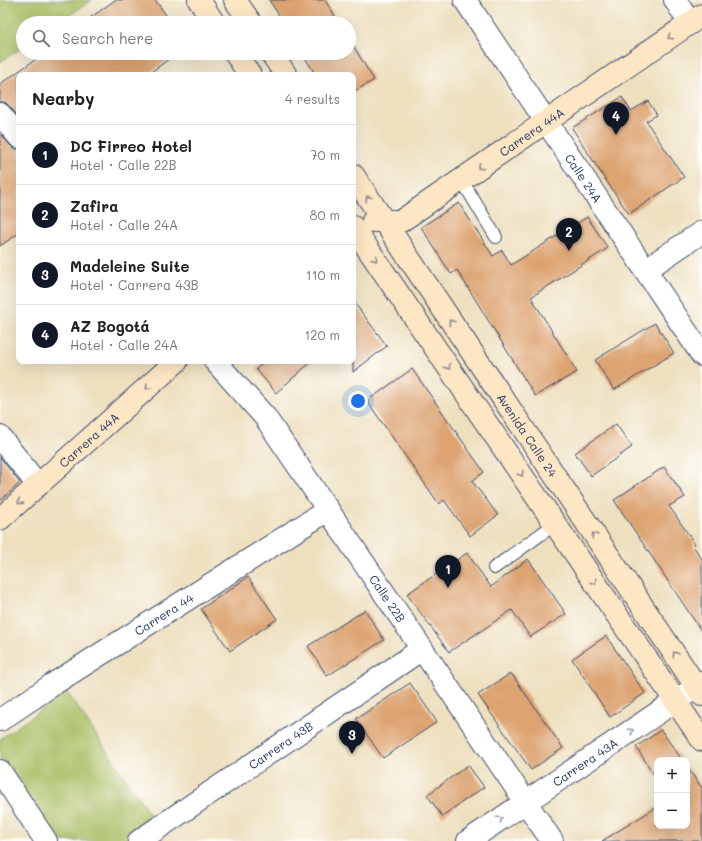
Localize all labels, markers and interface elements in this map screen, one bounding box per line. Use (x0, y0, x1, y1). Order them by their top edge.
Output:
search box (16, 16, 356, 60)
icon: search (30, 27, 52, 49)
text: Search here (62, 28, 153, 48)
one-way arrow (667, 32, 674, 40)
text: Nearby (32, 87, 94, 109)
text: 4 results (285, 90, 340, 107)
pin: 4 (603, 102, 629, 135)
street label: Carrera 44A (496, 104, 567, 160)
text: DC Firreo Hotel (70, 136, 192, 156)
text: 1 (42, 146, 48, 163)
text: 70 m (310, 146, 340, 163)
street label: Calle 24A (562, 150, 606, 205)
text: Hotel · Calle 22B (70, 156, 177, 173)
one-way arrow (477, 162, 484, 169)
one-way arrow (365, 195, 373, 202)
text: Zafira (70, 196, 118, 216)
text: 2 (41, 206, 49, 223)
text: 80 m (310, 206, 340, 223)
text: Hotel · Calle 24A (70, 216, 178, 233)
pin: 2 (556, 218, 582, 251)
one-way arrow (370, 255, 377, 262)
text: Madeleine Suite (70, 256, 189, 276)
text: 3 (41, 266, 49, 283)
text: 110 m (306, 266, 340, 283)
text: Hotel · Carrera 43B (70, 276, 199, 293)
text: AZ Bogotá (70, 316, 150, 336)
one-way arrow (448, 319, 456, 326)
text: 4 (41, 326, 49, 343)
text: 120 m (304, 326, 340, 343)
text: Hotel · Calle 24A (70, 336, 178, 353)
one-way arrow (443, 363, 451, 370)
one-way arrow (145, 382, 153, 390)
street label: Avenida Calle 24 (494, 390, 561, 480)
your location (348, 391, 368, 411)
street label: Carrera 44A (55, 409, 122, 471)
one-way arrow (516, 470, 524, 477)
one-way arrow (17, 497, 25, 504)
one-way arrow (592, 532, 599, 539)
pin: 1 (435, 555, 461, 588)
street label: Calle 22B (366, 571, 410, 625)
one-way arrow (590, 577, 597, 584)
street label: Carrera 44 (131, 589, 196, 639)
one-way arrow (672, 651, 680, 658)
street label: Carrera 43B (245, 717, 316, 773)
pin: 3 (339, 721, 365, 754)
one-way arrow (627, 728, 634, 735)
street label: Carrera 43A (549, 734, 621, 790)
map controls (654, 757, 690, 829)
button: + (654, 757, 690, 793)
button: − (654, 793, 690, 829)
one-way arrow (496, 817, 503, 824)

